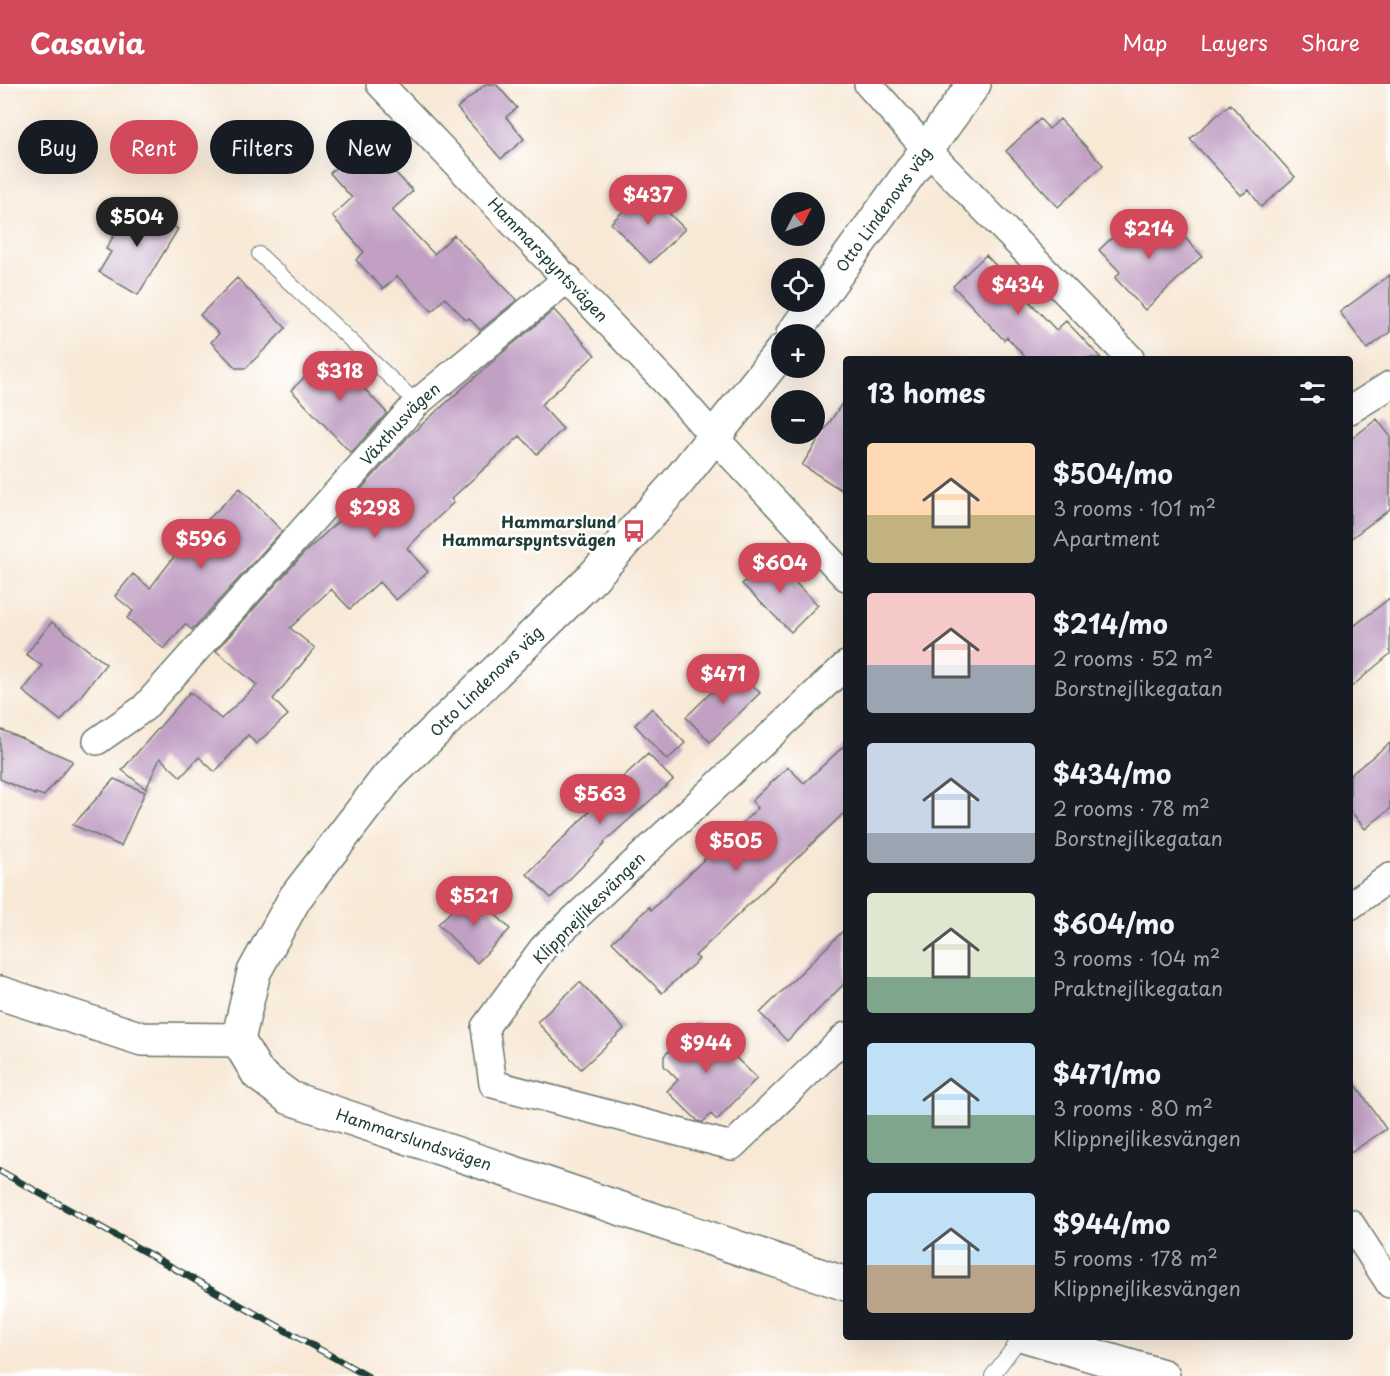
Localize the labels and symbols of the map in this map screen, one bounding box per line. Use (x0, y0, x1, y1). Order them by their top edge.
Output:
street label: Otto Lindenows väg (829, 141, 936, 276)
pin: $437 (612, 175, 684, 226)
street label: Hammarspyntsvägen (483, 191, 614, 327)
north arrow (771, 192, 825, 246)
pin: $504 (101, 197, 173, 248)
pin: $214 (1113, 209, 1185, 260)
pin: $434 (982, 265, 1054, 316)
pin: $318 (304, 351, 376, 402)
street label: Växthusvägen (354, 376, 445, 470)
pin: $298 (339, 488, 411, 539)
place label: Hammarslund Hammarspyntsvägen (442, 509, 616, 551)
bus stop icon: Hammarslund Hammarspyntsvägen (621, 518, 647, 544)
pin: $596 (165, 519, 237, 570)
pin: $604 (744, 543, 816, 594)
street label: Otto Lindenows väg (423, 620, 547, 742)
pin: $471 (687, 654, 759, 705)
pin: $563 (564, 774, 636, 825)
pin: $505 (700, 821, 772, 872)
street label: Klippnejlikesvängen (527, 846, 650, 969)
pin: $521 (438, 876, 510, 927)
pin: $944 (670, 1023, 742, 1074)
street label: Hammarslundsvägen (333, 1101, 495, 1176)

